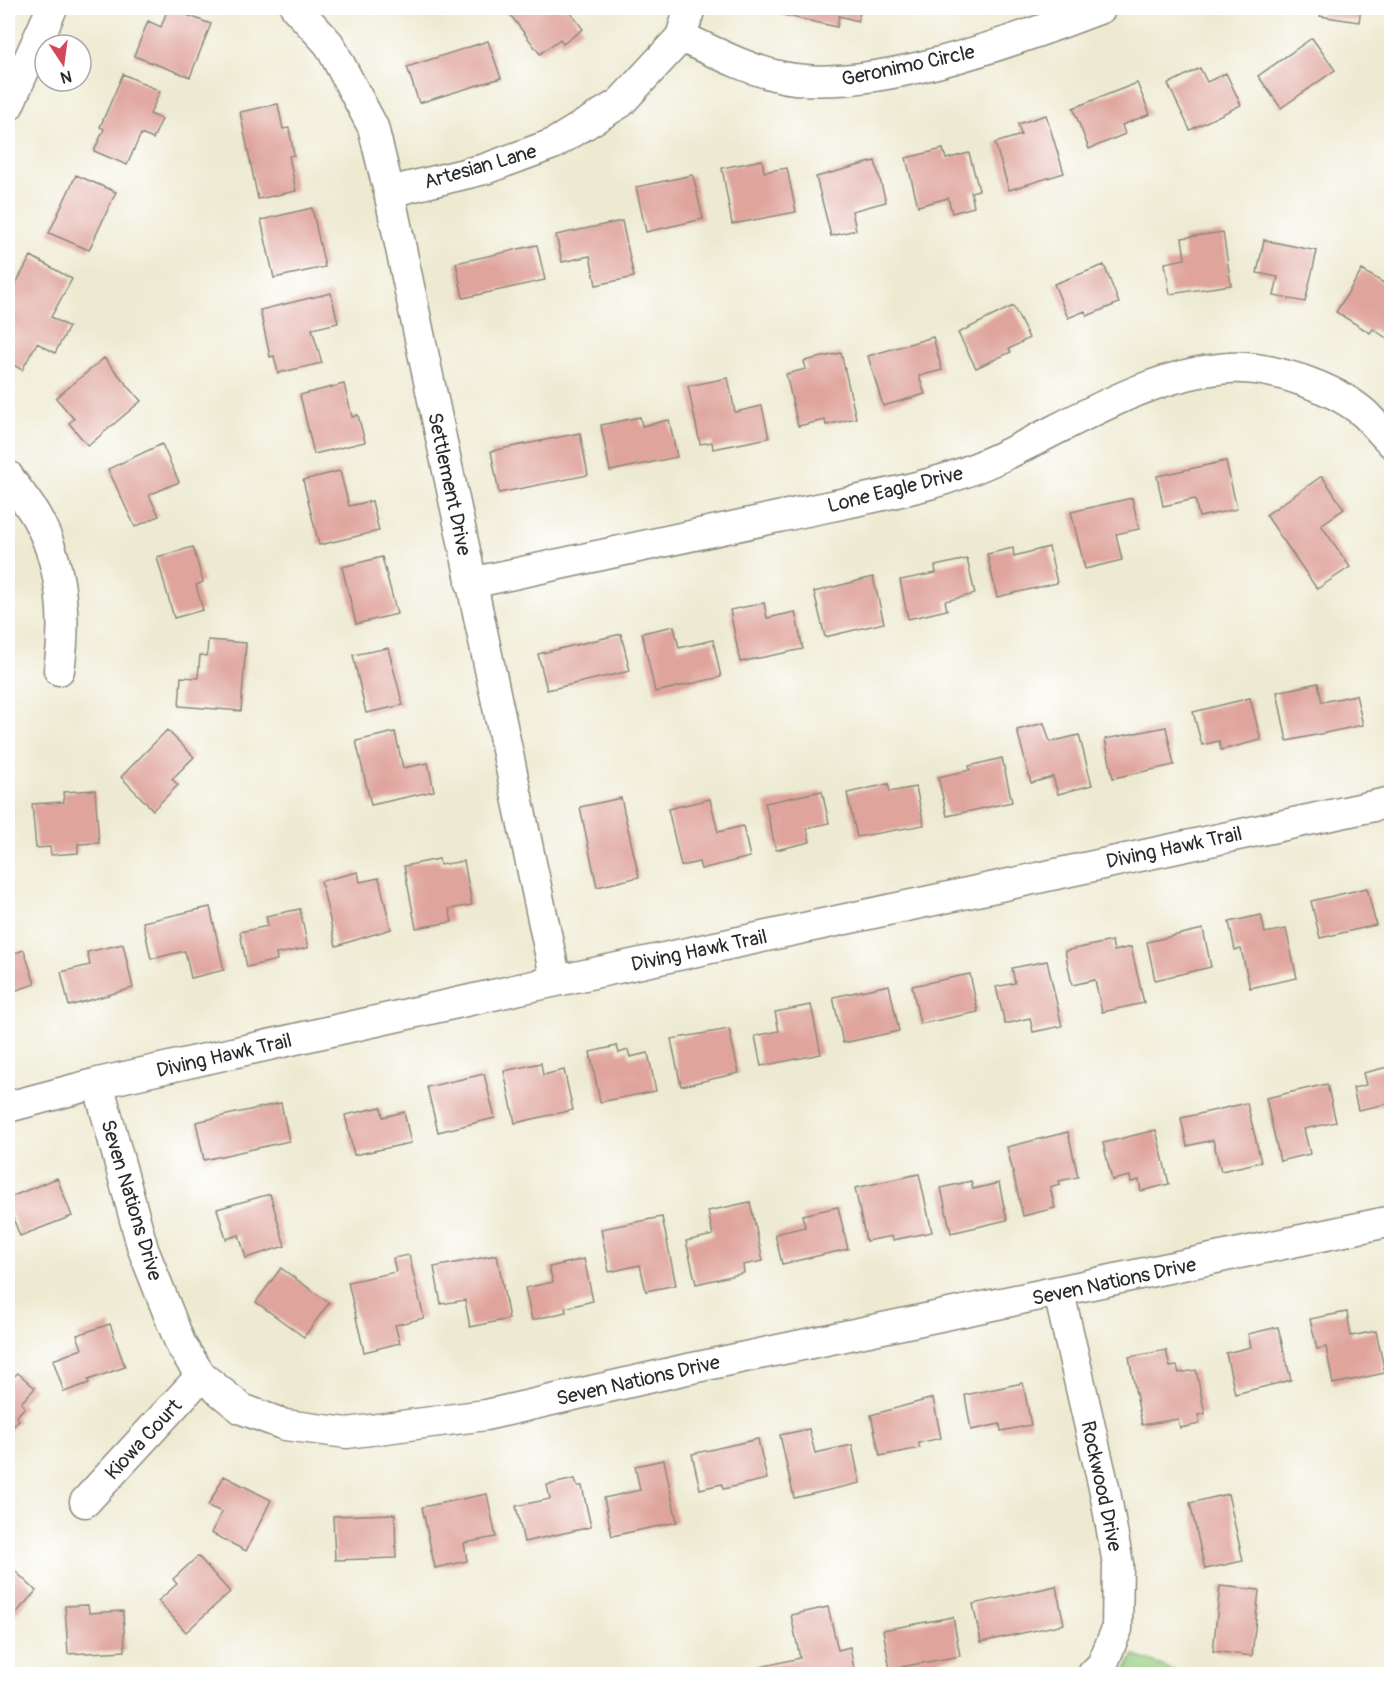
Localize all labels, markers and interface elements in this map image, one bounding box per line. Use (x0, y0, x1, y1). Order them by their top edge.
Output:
north arrow (33, 33, 93, 93)
street label: Geronimo Circle (839, 39, 977, 92)
text: N (58, 66, 74, 88)
street label: Artesian Lane (421, 138, 539, 194)
street label: Settlement Drive (422, 410, 477, 558)
street label: Lone Eagle Drive (825, 461, 966, 518)
street label: Diving Hawk Trail (1104, 821, 1244, 874)
street label: Diving Hawk Trail (629, 924, 769, 977)
street label: Diving Hawk Trail (154, 1028, 294, 1083)
street label: Seven Nations Drive (95, 1117, 168, 1284)
street label: Seven Nations Drive (1030, 1252, 1198, 1311)
street label: Seven Nations Drive (554, 1350, 722, 1411)
street label: Kiowa Court (100, 1393, 188, 1485)
street label: Rockwood Drive (1075, 1419, 1128, 1554)

